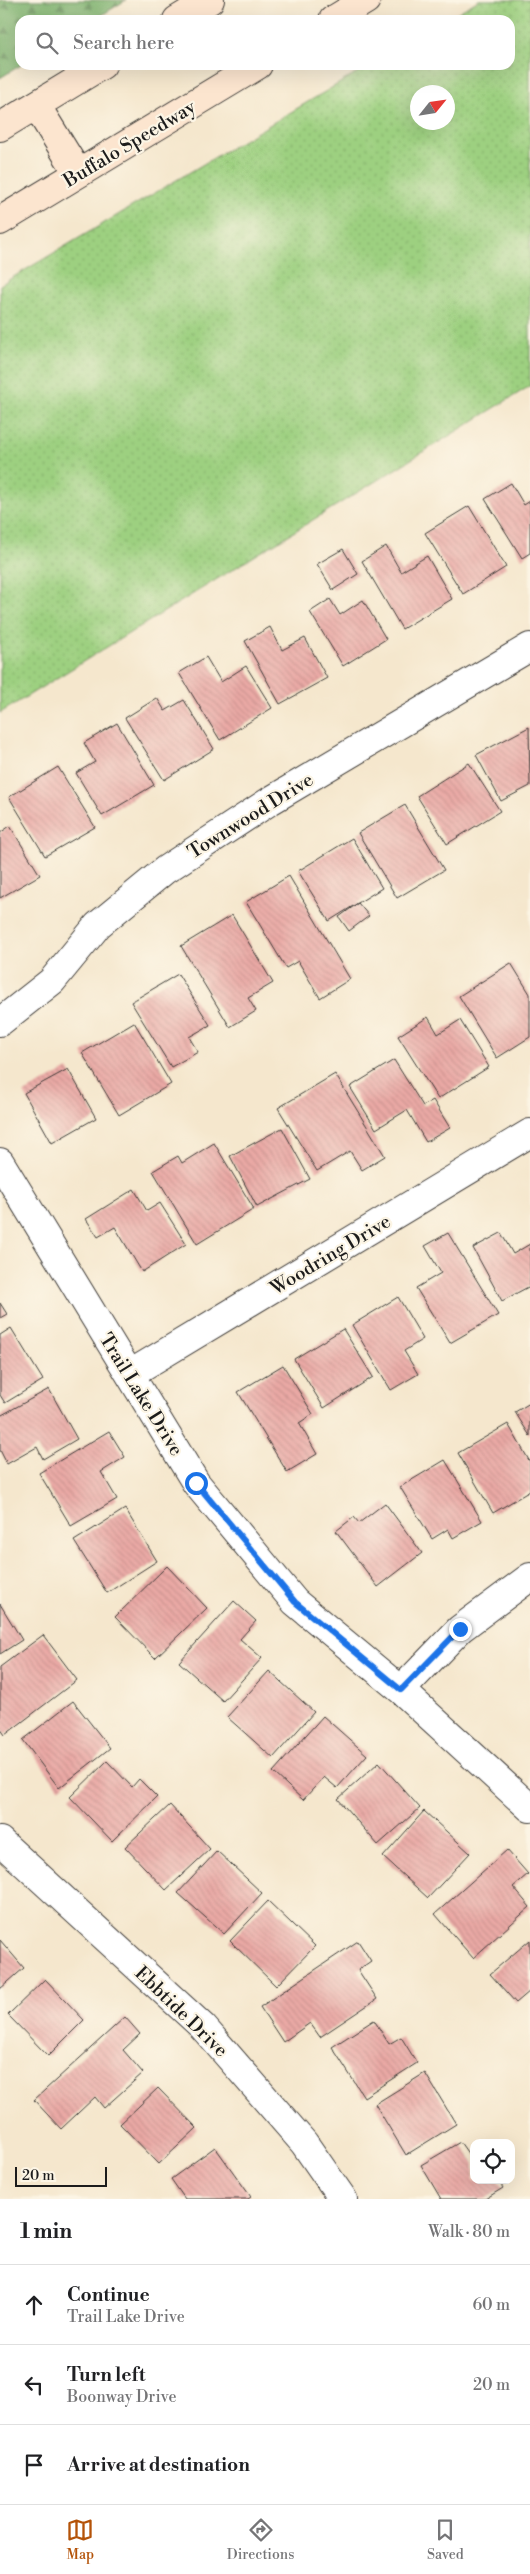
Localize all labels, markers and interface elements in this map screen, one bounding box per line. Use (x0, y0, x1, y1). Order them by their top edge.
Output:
search box (15, 15, 515, 70)
icon: search (33, 29, 61, 57)
text: Search here (73, 31, 174, 55)
north arrow (410, 85, 455, 130)
street label: Buffalo Speedway (58, 94, 201, 193)
street label: Townwood Drive (183, 768, 318, 864)
street label: Woodring Drive (265, 1209, 395, 1301)
street label: Trail Lake Drive (94, 1329, 188, 1460)
route start (185, 1472, 208, 1495)
route end (449, 1618, 472, 1641)
street label: Ebbtide Drive (130, 1961, 233, 2062)
map controls (470, 2139, 515, 2184)
button: locate (470, 2139, 515, 2184)
scale bar (15, 2164, 108, 2187)
text: 20 m (22, 2167, 54, 2185)
text: 1 min (20, 2219, 72, 2245)
text: Walk · 80 m (428, 2222, 510, 2242)
text: Continue (67, 2283, 150, 2307)
icon: ahead (20, 2291, 48, 2319)
text: 60 m (472, 2295, 510, 2315)
text: Trail Lake Drive (67, 2307, 185, 2327)
text: Turn left (67, 2363, 146, 2387)
icon: left (20, 2371, 48, 2399)
text: 20 m (473, 2375, 510, 2395)
text: Boonway Drive (67, 2387, 177, 2407)
icon: arrive (20, 2451, 48, 2479)
text: Arrive at destination (67, 2453, 250, 2477)
tab: Map (66, 2516, 94, 2564)
tab: Directions (227, 2516, 294, 2564)
tab: Saved (427, 2516, 464, 2564)

